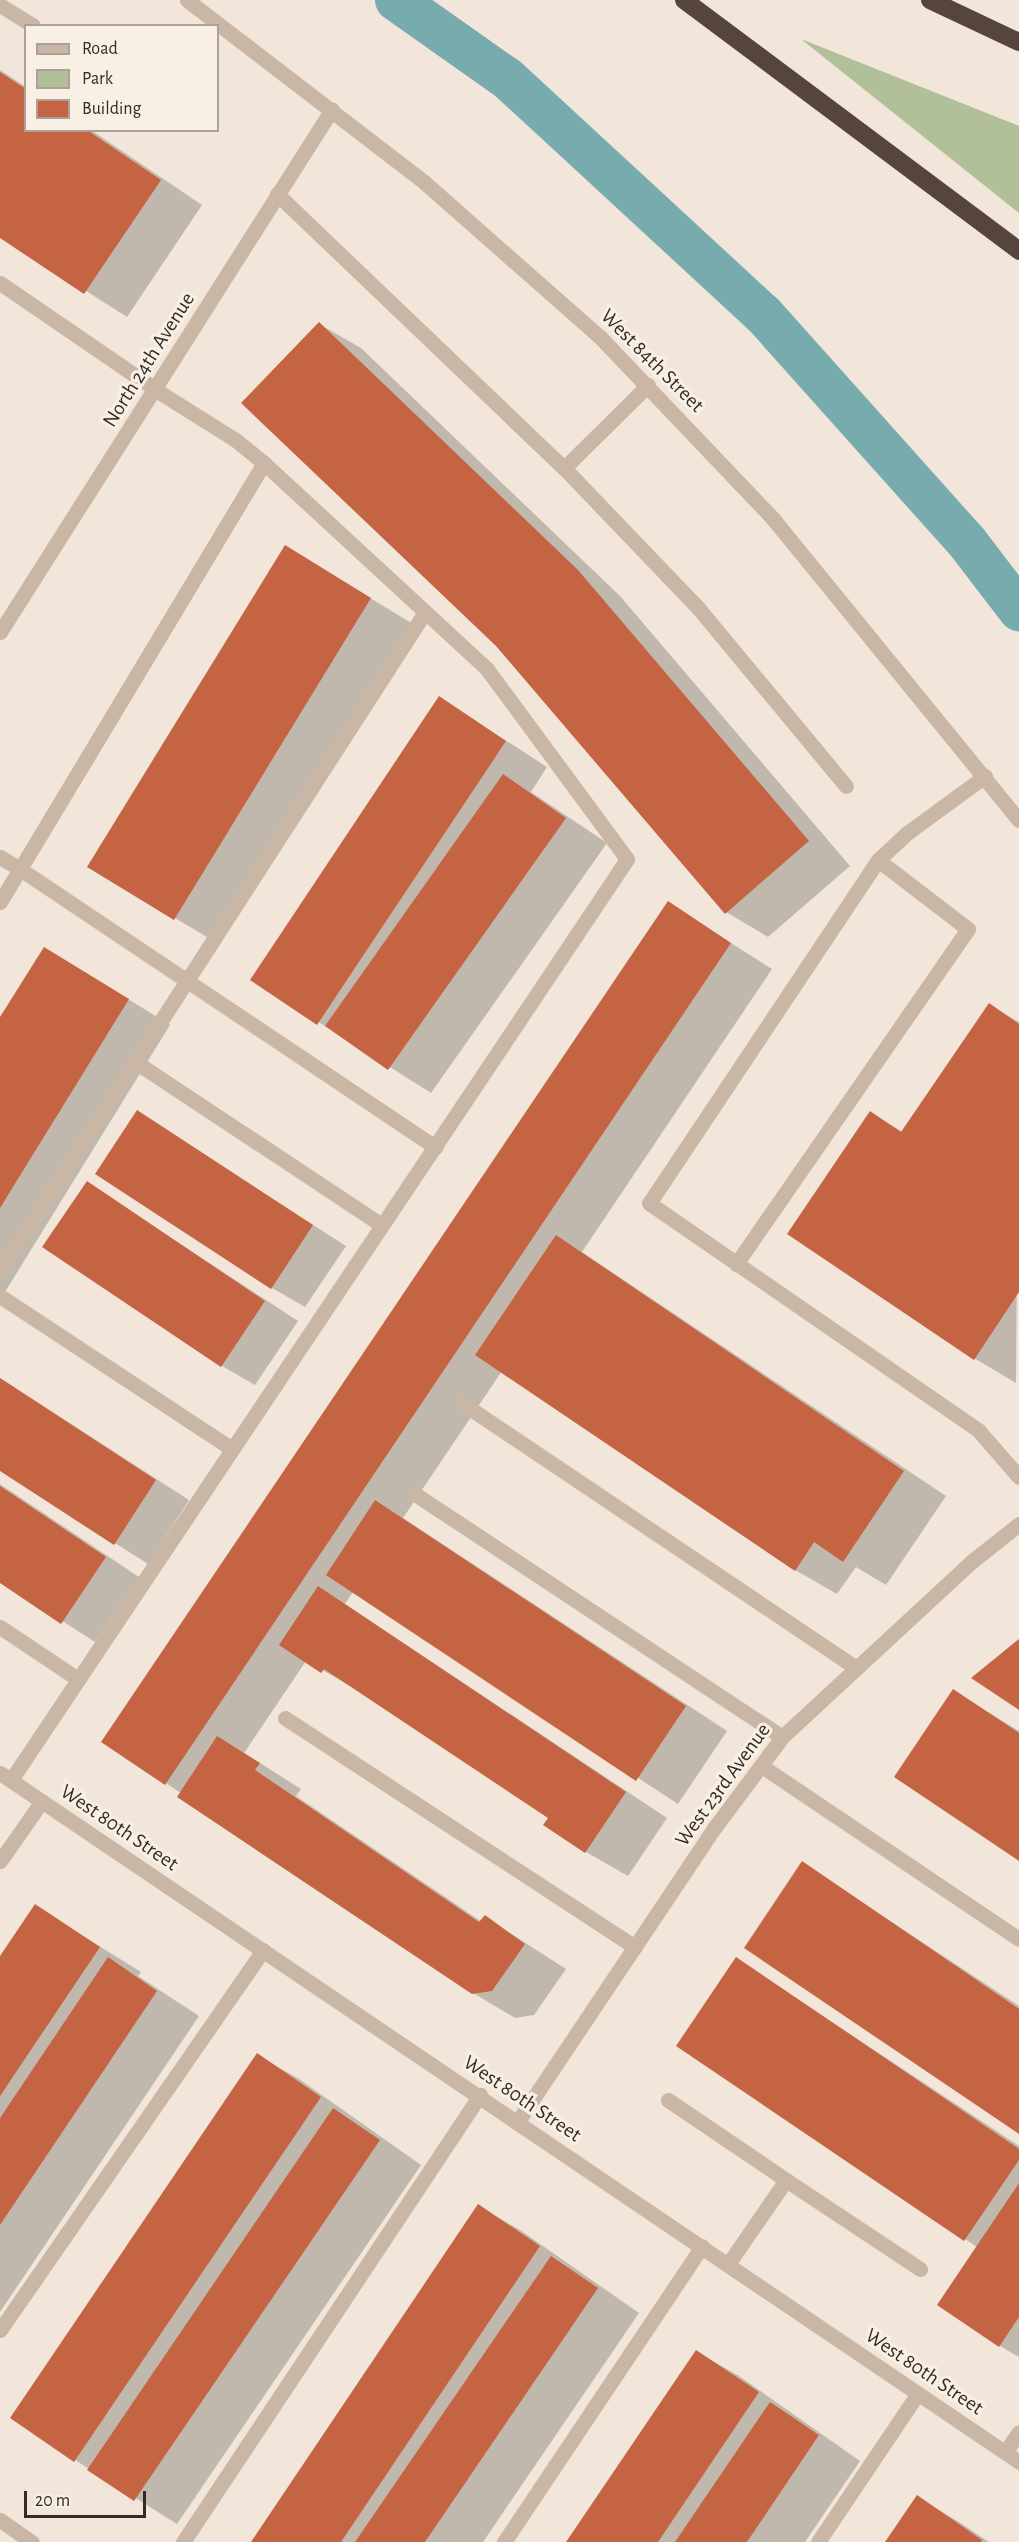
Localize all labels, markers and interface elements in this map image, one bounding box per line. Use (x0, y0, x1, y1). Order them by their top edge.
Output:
legend (24, 24, 219, 132)
text: Road (82, 40, 118, 58)
text: Park (82, 70, 113, 88)
text: Building (82, 100, 141, 118)
street label: North 24th Avenue (98, 288, 200, 432)
street label: West 84th Street (595, 304, 709, 418)
street label: West 23rd Avenue (670, 1719, 776, 1851)
street label: West 80th Street (55, 1779, 183, 1877)
street label: West 80th Street (458, 2050, 586, 2148)
street label: West 80th Street (860, 2323, 988, 2421)
scale bar (27, 2479, 148, 2517)
text: 20 m (35, 2492, 70, 2510)

